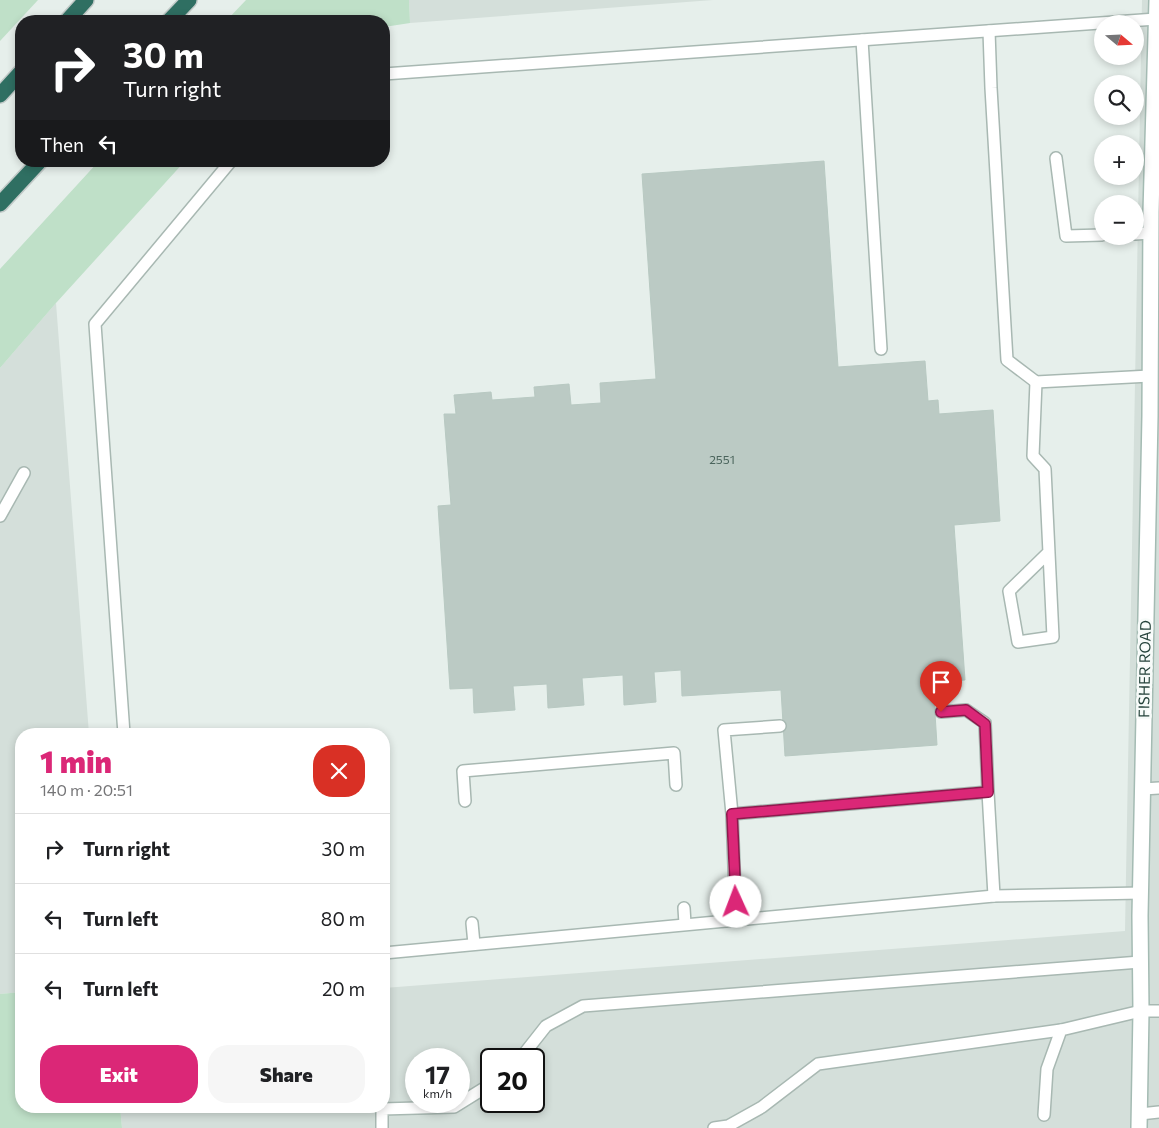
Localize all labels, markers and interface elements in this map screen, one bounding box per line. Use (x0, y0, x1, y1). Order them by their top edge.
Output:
north arrow (1094, 15, 1144, 65)
map controls (1094, 15, 1144, 245)
text: 30 m (123, 32, 204, 75)
icon: right (40, 35, 105, 100)
text: Turn right (123, 75, 221, 102)
button: search (1094, 75, 1144, 125)
icon: left (94, 130, 122, 158)
text: Then (40, 133, 84, 156)
button: + (1094, 135, 1144, 185)
button: − (1094, 195, 1144, 245)
house number: 2551 (709, 452, 735, 466)
street label: FISHER ROAD (1134, 620, 1154, 718)
pin (920, 661, 962, 712)
icon: arrive (927, 668, 955, 696)
text: 1 min (40, 742, 112, 779)
button: close (313, 745, 365, 797)
text: 140 m · 20:51 (40, 780, 133, 799)
icon: right (40, 835, 68, 863)
text: Turn right (83, 837, 170, 860)
text: 30 m (322, 837, 365, 860)
position arrow (709, 875, 761, 927)
icon: left (40, 905, 68, 933)
text: Turn left (83, 907, 158, 930)
text: 80 m (321, 907, 365, 930)
icon: left (40, 975, 68, 1003)
text: Turn left (83, 977, 158, 1000)
text: 20 m (322, 977, 365, 1000)
button: Exit (40, 1045, 198, 1103)
button: Share (208, 1045, 365, 1103)
speed limit sign: 20 (480, 1048, 545, 1113)
text: 17 (425, 1059, 450, 1089)
text: km/h (423, 1086, 452, 1100)

